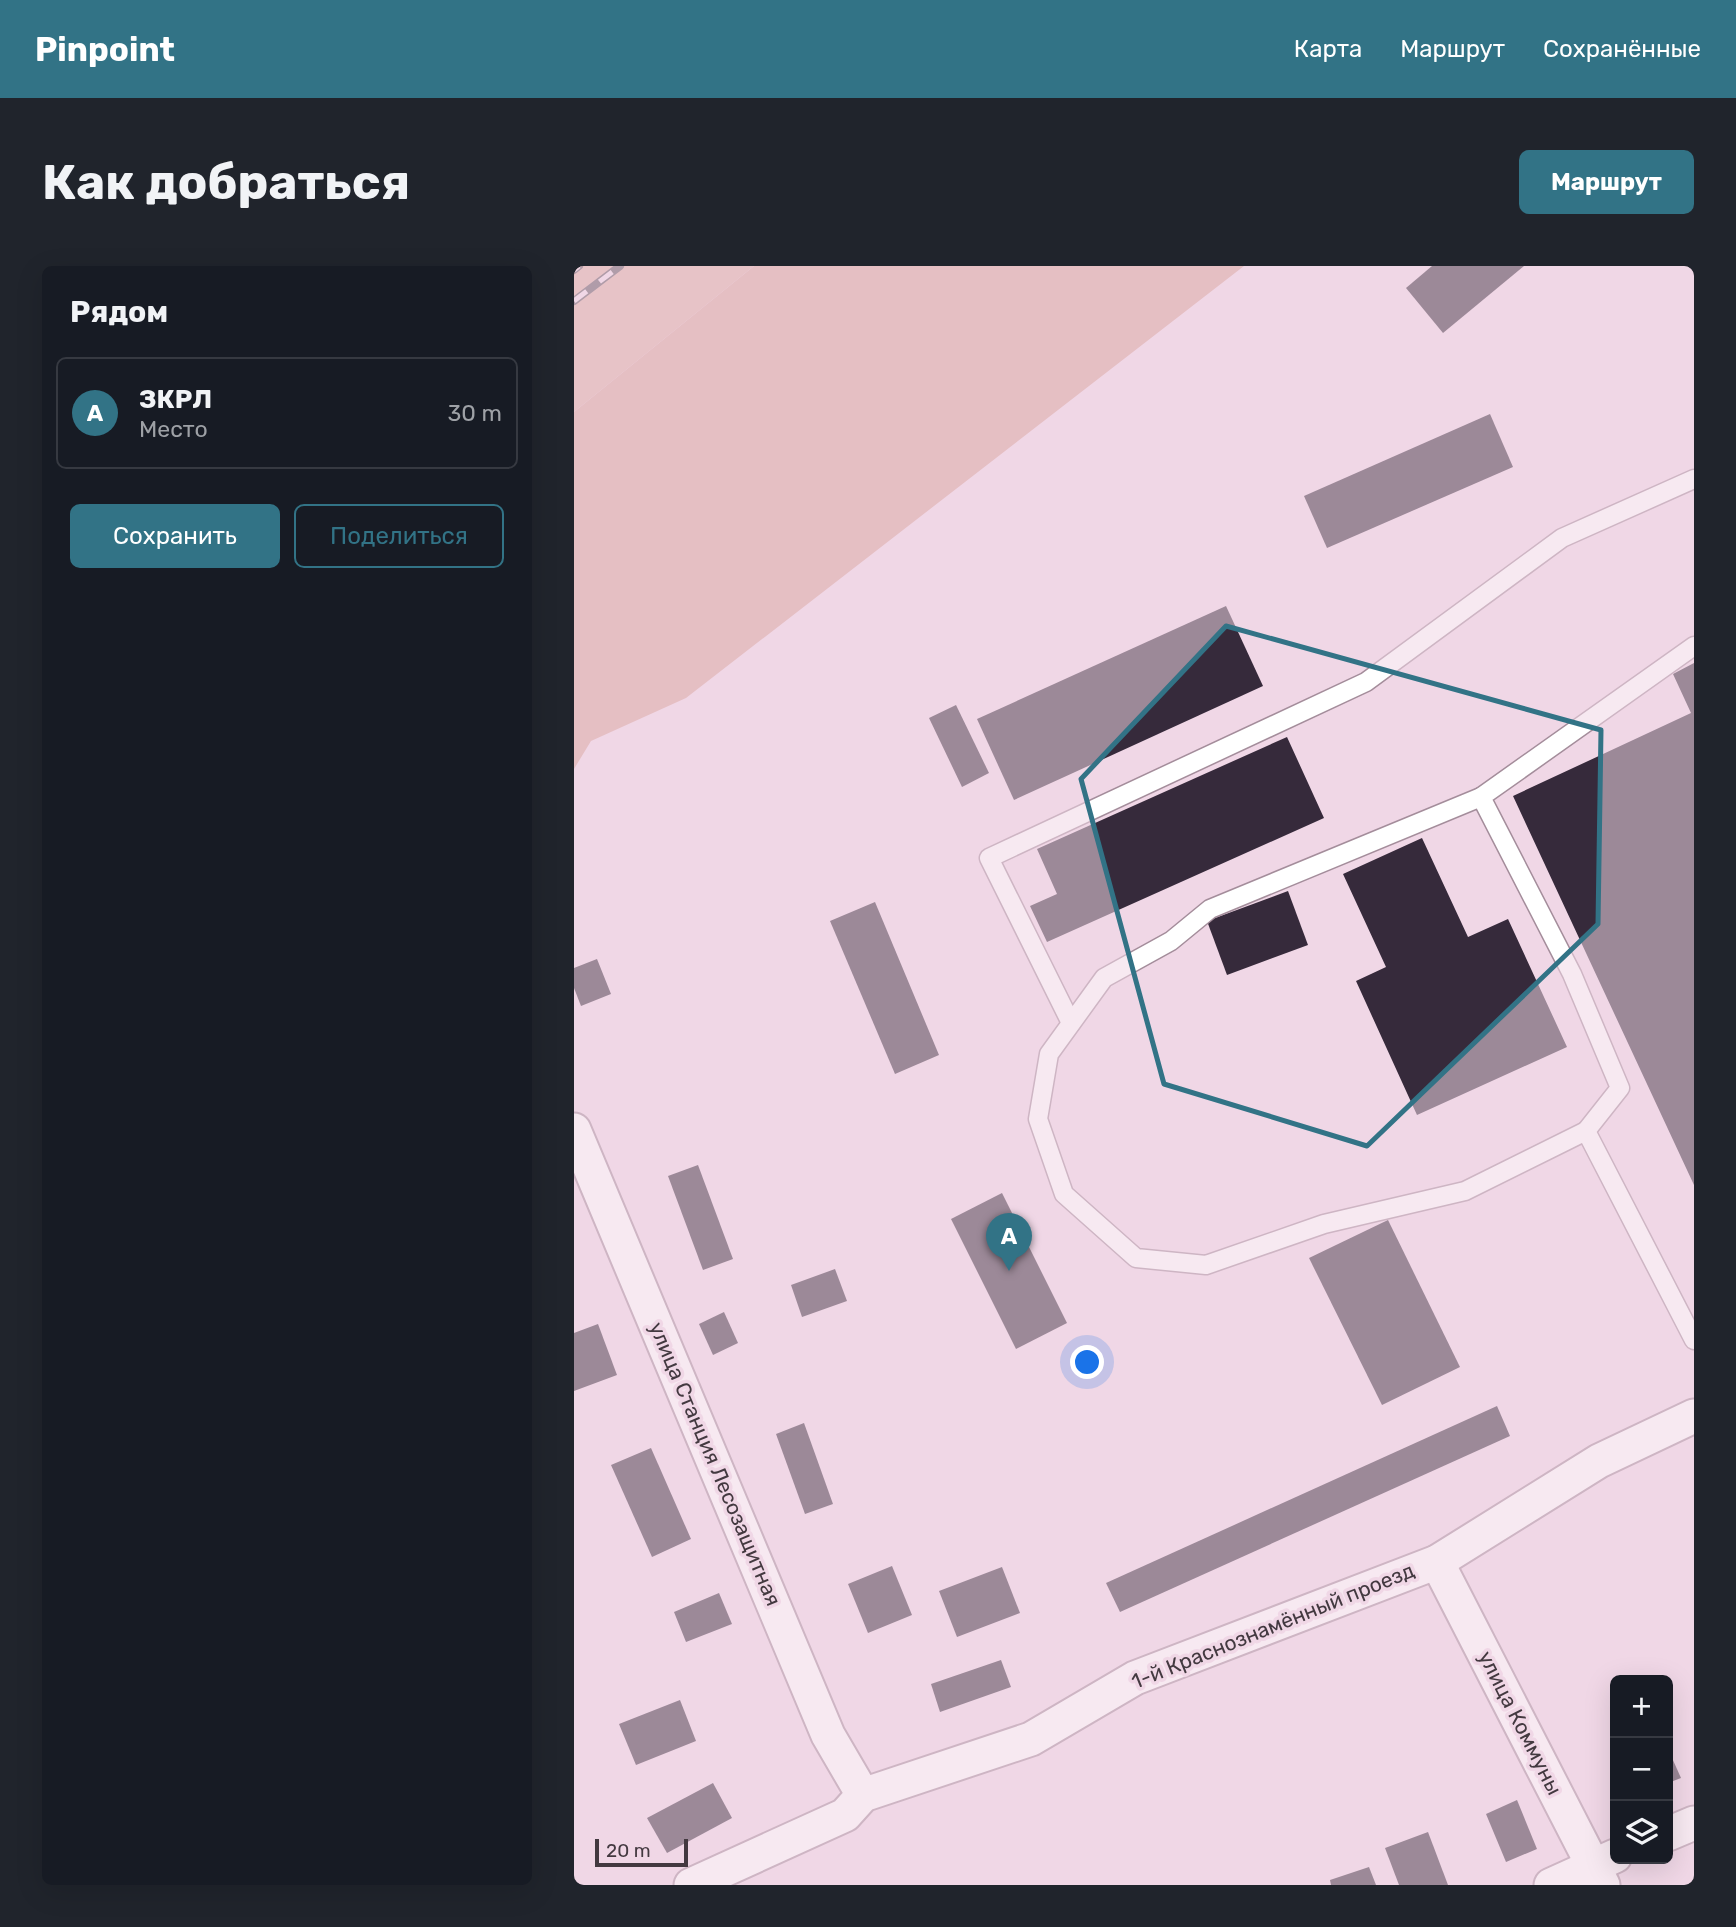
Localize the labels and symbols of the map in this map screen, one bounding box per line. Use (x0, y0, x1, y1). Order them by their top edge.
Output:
pin: A (986, 1213, 1032, 1271)
street label: улица Станция Лесозащитная (644, 1318, 787, 1610)
your location (1070, 1345, 1104, 1379)
street label: 1-й Краснознамённый проезд (1128, 1557, 1418, 1694)
street label: улица Коммуны (1473, 1647, 1568, 1799)
scale bar (595, 1836, 688, 1868)

